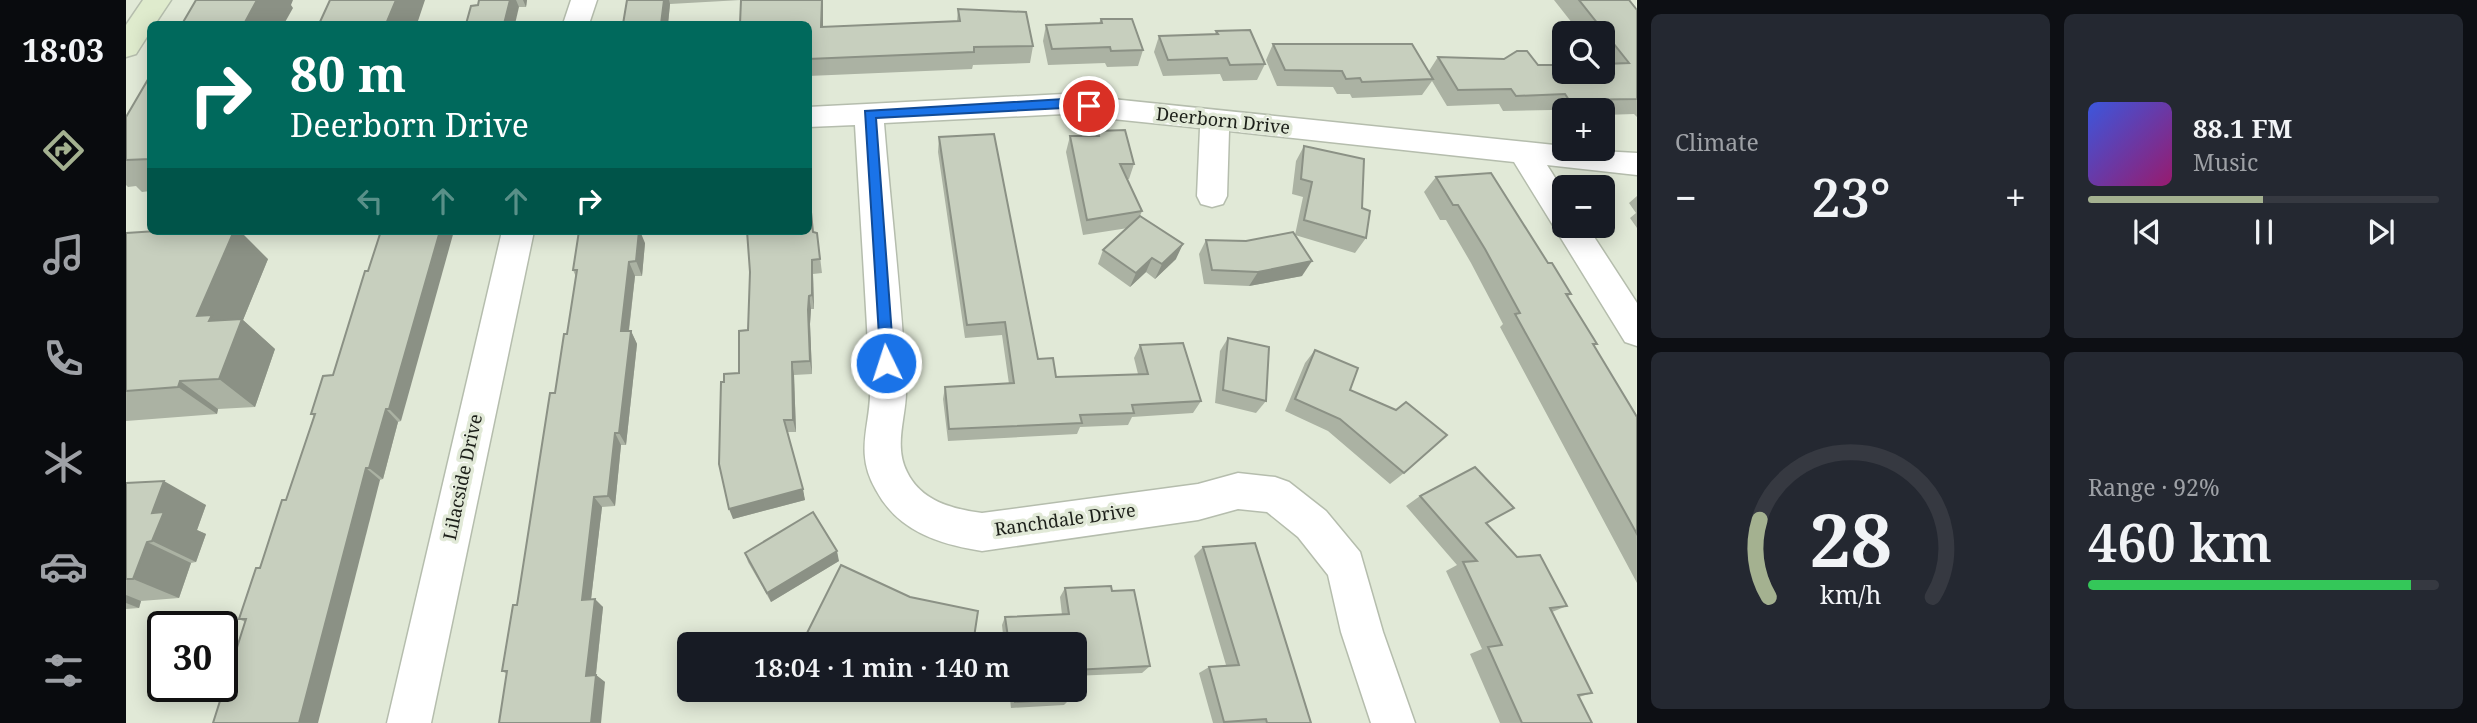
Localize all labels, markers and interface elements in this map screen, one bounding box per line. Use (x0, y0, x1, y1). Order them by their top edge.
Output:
map controls (1552, 21, 1615, 238)
button: search (1552, 21, 1615, 84)
text: 18:03 (22, 28, 104, 71)
text: 80 m (290, 40, 406, 106)
icon: right (175, 49, 266, 140)
pin (1059, 76, 1119, 136)
icon: arrive (1070, 87, 1108, 125)
button: + (1552, 98, 1615, 161)
street label: Deerborn Drive (1155, 101, 1291, 139)
text: Deerborn Drive (290, 103, 529, 146)
text: 88.1 FM (2193, 110, 2292, 146)
icon: directions (39, 126, 88, 175)
text: Climate (1675, 126, 1759, 158)
text: Music (2193, 146, 2258, 178)
text: 23° (1811, 161, 1891, 232)
text: − (1675, 171, 1697, 223)
text: + (2005, 171, 2026, 223)
button: − (1552, 175, 1615, 238)
icon: left (351, 182, 389, 220)
icon: ahead (424, 182, 462, 220)
icon: ahead (497, 182, 535, 220)
icon: right (570, 182, 608, 220)
icon: previous (2128, 213, 2166, 251)
icon: pause (2245, 213, 2283, 251)
icon: next (2362, 213, 2400, 251)
icon: music (39, 230, 88, 279)
position arrow (849, 326, 923, 400)
icon: phone (39, 334, 88, 383)
street label: Lilacside Drive (437, 412, 487, 542)
icon: climate (39, 438, 88, 487)
text: Range · 92% (2088, 471, 2220, 503)
text: 28 (1809, 489, 1892, 588)
street label: Ranchdale Drive (993, 497, 1137, 541)
text: 460 km (2088, 506, 2272, 577)
icon: car (39, 542, 88, 591)
text: km/h (1820, 576, 1881, 610)
speed limit sign: 30 (147, 611, 238, 702)
icon: filters (39, 646, 88, 695)
text: 18:04 · 1 min · 140 m (754, 649, 1010, 685)

